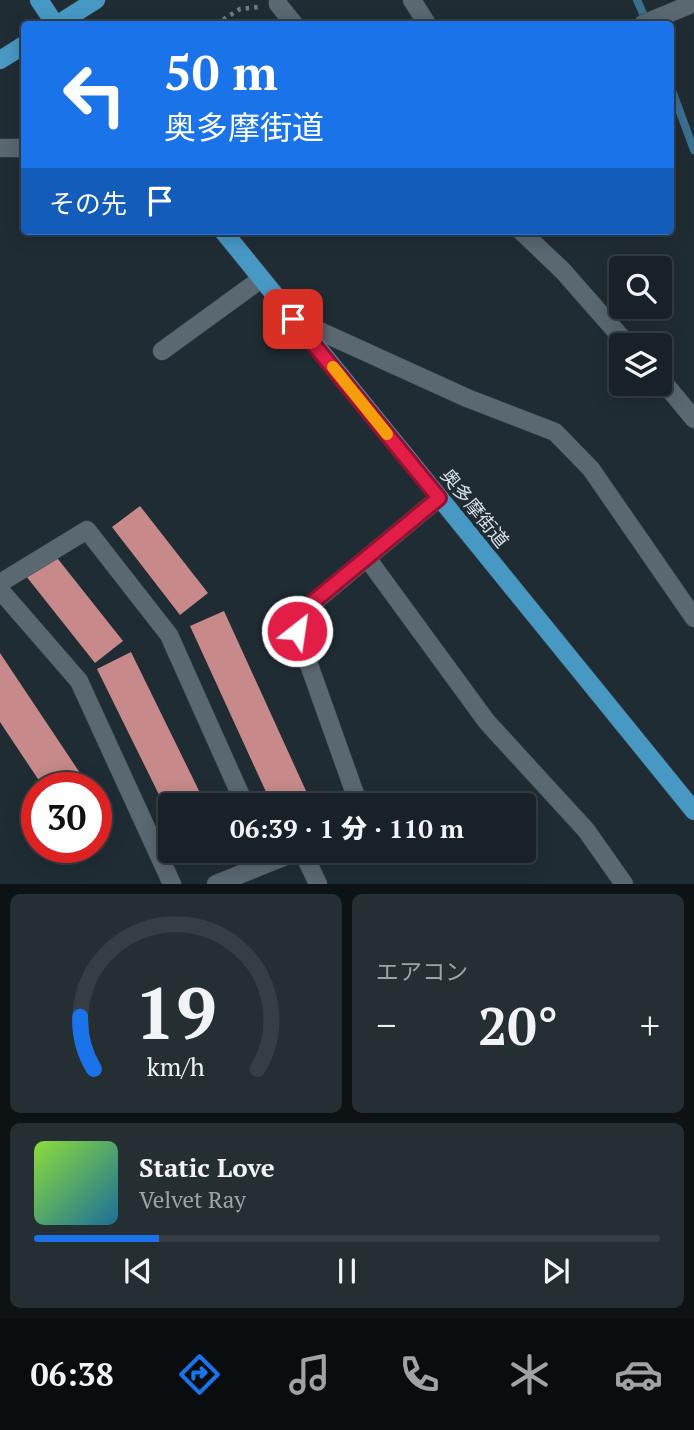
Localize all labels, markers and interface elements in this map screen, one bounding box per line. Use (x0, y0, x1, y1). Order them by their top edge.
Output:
text: 50 m (164, 39, 278, 104)
icon: left (49, 49, 140, 140)
text: 奥多摩街道 (164, 106, 324, 148)
icon: arrive (141, 182, 179, 220)
text: その先 (49, 186, 127, 220)
map controls (609, 256, 672, 396)
button: search (609, 256, 672, 319)
pin (263, 289, 323, 349)
icon: arrive (274, 300, 312, 338)
button: layers (609, 333, 672, 396)
street label: 奥多摩街道 (436, 463, 515, 552)
position arrow (260, 594, 334, 668)
speed limit sign: 30 (21, 772, 112, 863)
text: 06:39 · 1 分 · 110 m (230, 811, 464, 845)
text: エアコン (376, 956, 468, 987)
text: 19 (135, 964, 217, 1061)
text: 20° (478, 991, 558, 1060)
text: − (376, 1000, 396, 1050)
text: + (640, 1000, 660, 1050)
text: km/h (147, 1050, 205, 1083)
text: Static Love (139, 1150, 275, 1184)
text: Velvet Ray (139, 1184, 246, 1215)
icon: previous (119, 1252, 157, 1290)
icon: pause (328, 1252, 366, 1290)
icon: next (537, 1252, 575, 1290)
icon: directions (175, 1350, 224, 1399)
icon: music (285, 1350, 334, 1399)
icon: phone (395, 1350, 444, 1399)
icon: climate (505, 1350, 554, 1399)
icon: car (614, 1350, 663, 1399)
text: 06:38 (30, 1353, 114, 1395)

